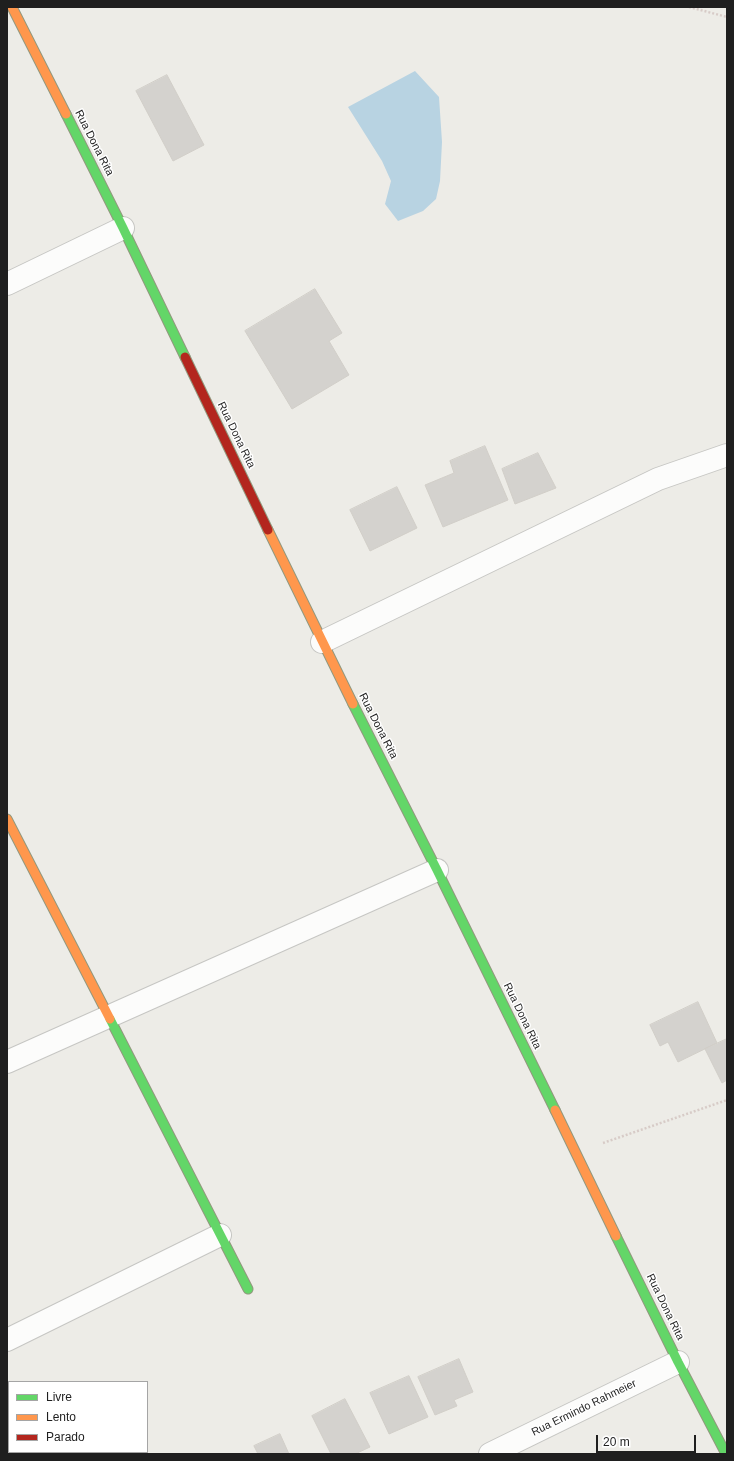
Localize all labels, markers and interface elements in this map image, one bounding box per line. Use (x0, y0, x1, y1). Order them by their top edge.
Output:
street label: Rua Dona Rita (72, 108, 116, 178)
street label: Rua Dona Rita (214, 400, 258, 470)
street label: Rua Dona Rita (356, 691, 400, 761)
street label: Rua Dona Rita (500, 981, 544, 1051)
street label: Rua Dona Rita (643, 1272, 687, 1342)
street label: Rua Ermindo Rahmeier (529, 1377, 639, 1439)
legend (8, 1381, 148, 1453)
text: Livre (46, 1390, 72, 1404)
text: Lento (46, 1410, 76, 1424)
scale bar (598, 1427, 698, 1453)
text: Parado (46, 1430, 85, 1444)
text: 20 m (603, 1435, 630, 1449)

